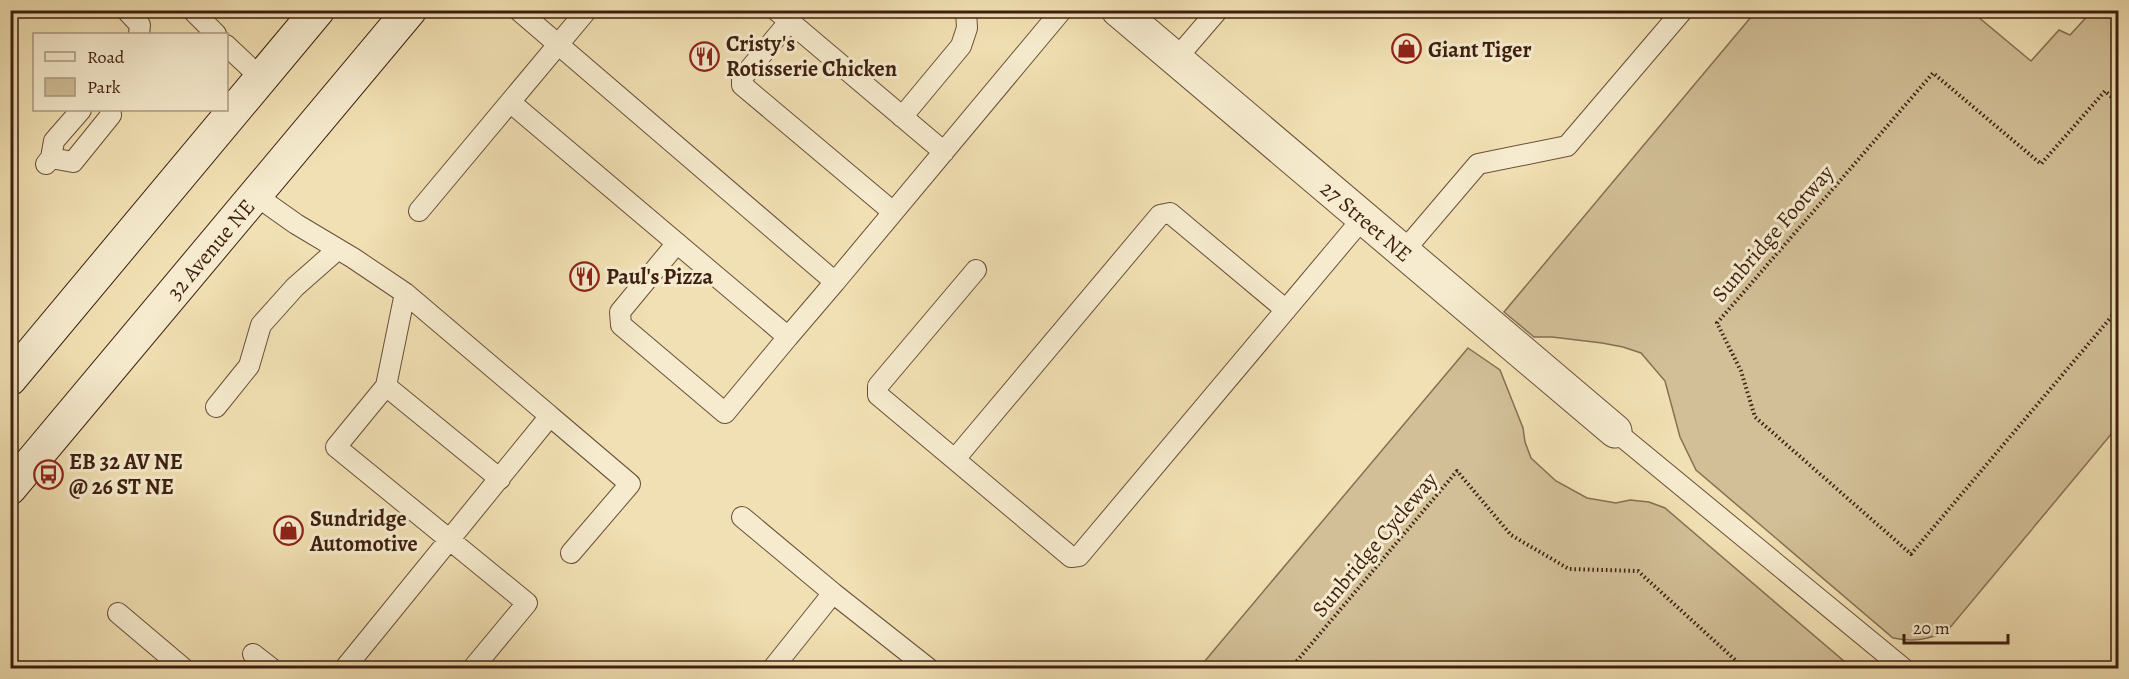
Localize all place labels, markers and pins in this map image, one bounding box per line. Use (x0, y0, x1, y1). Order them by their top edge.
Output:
place label: Cristy's Rotisserie Chicken (726, 29, 897, 84)
shop icon: Giant Tiger (1391, 33, 1423, 65)
place label: Giant Tiger (1428, 35, 1531, 65)
restaurant icon: Cristy's Rotisserie Chicken (689, 40, 721, 72)
restaurant icon: Paul's Pizza (569, 260, 601, 292)
place label: Paul's Pizza (606, 262, 714, 292)
place label: EB 32 AV NE @ 26 ST NE (69, 447, 183, 502)
bus stop icon: EB 32 AV NE @ 26 ST NE (32, 458, 64, 490)
place label: Sundridge Automotive (309, 504, 418, 559)
shop icon: Sundridge Automotive (273, 515, 305, 547)

